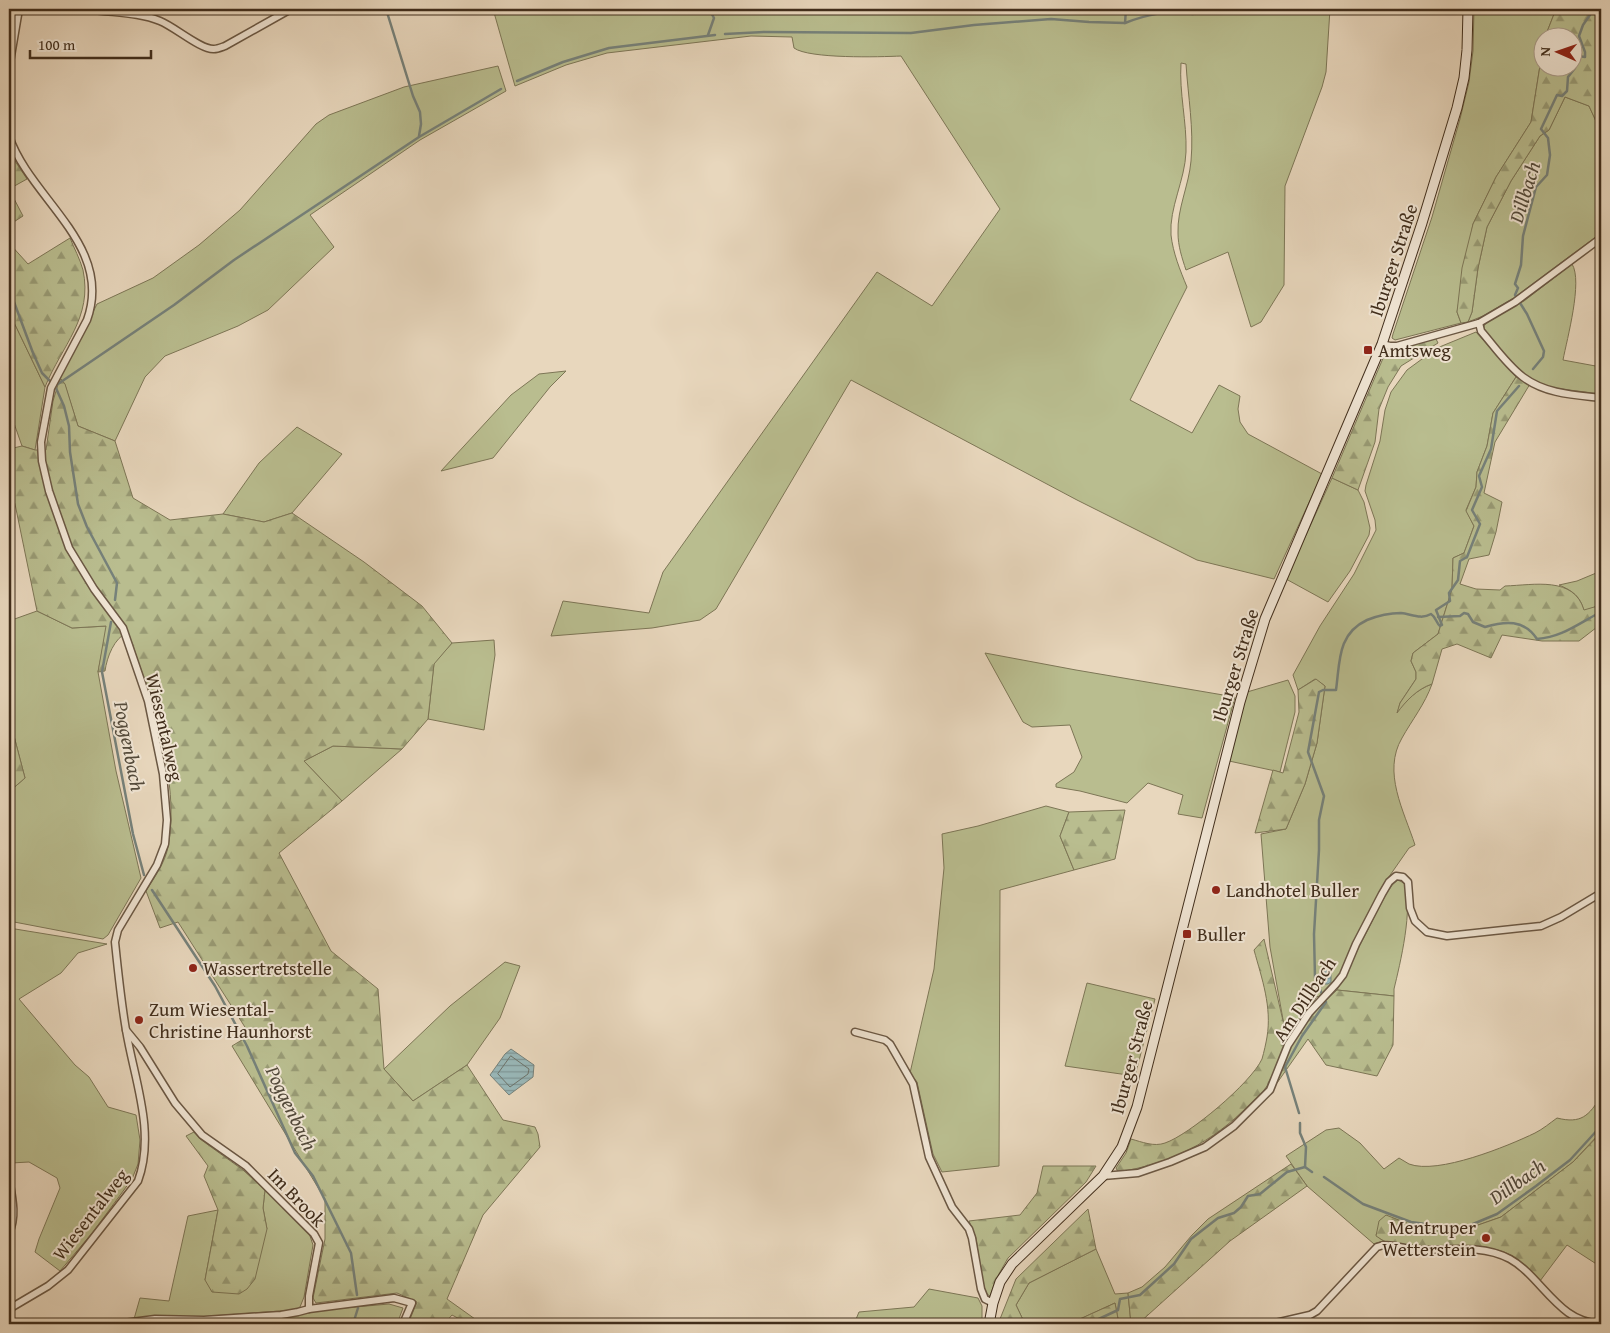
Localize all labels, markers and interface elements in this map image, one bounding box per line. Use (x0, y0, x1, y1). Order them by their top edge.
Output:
scale bar (30, 28, 151, 60)
north arrow (1532, 28, 1582, 78)
text: 100 m (38, 34, 76, 55)
text: N (1535, 46, 1555, 57)
water label: Dillbach (1501, 158, 1547, 227)
street label: Iburger Straße (1362, 200, 1424, 320)
place label: Amtsweg (1378, 336, 1451, 364)
marker: Amtsweg (1362, 344, 1374, 356)
street label: Iburger Straße (1205, 605, 1265, 725)
street label: Wiesentalweg (139, 670, 191, 784)
water label: Poggenbach (107, 697, 153, 794)
place label: Landhotel Buller (1226, 876, 1359, 904)
marker: Landhotel Buller (1210, 884, 1222, 896)
place label: Buller (1197, 920, 1246, 948)
marker: Buller (1181, 928, 1193, 940)
street label: Am Dillbach (1265, 951, 1343, 1047)
place label: Wassertretstelle (203, 954, 332, 982)
marker: Wassertretstelle (187, 962, 199, 974)
place label: Zum Wiesental- Christine Haunhorst (149, 995, 312, 1045)
street label: Iburger Straße (1102, 997, 1160, 1117)
marker: Zum Wiesental- Christine Haunhorst (133, 1014, 145, 1026)
water label: Poggenbach (259, 1060, 325, 1155)
water label: Dillbach (1482, 1151, 1551, 1211)
street label: Im Brook (262, 1161, 333, 1233)
street label: Wiesentalweg (45, 1162, 135, 1266)
place label: Mentruper Wetterstein (1382, 1213, 1476, 1263)
marker: Mentruper Wetterstein (1480, 1232, 1492, 1244)

